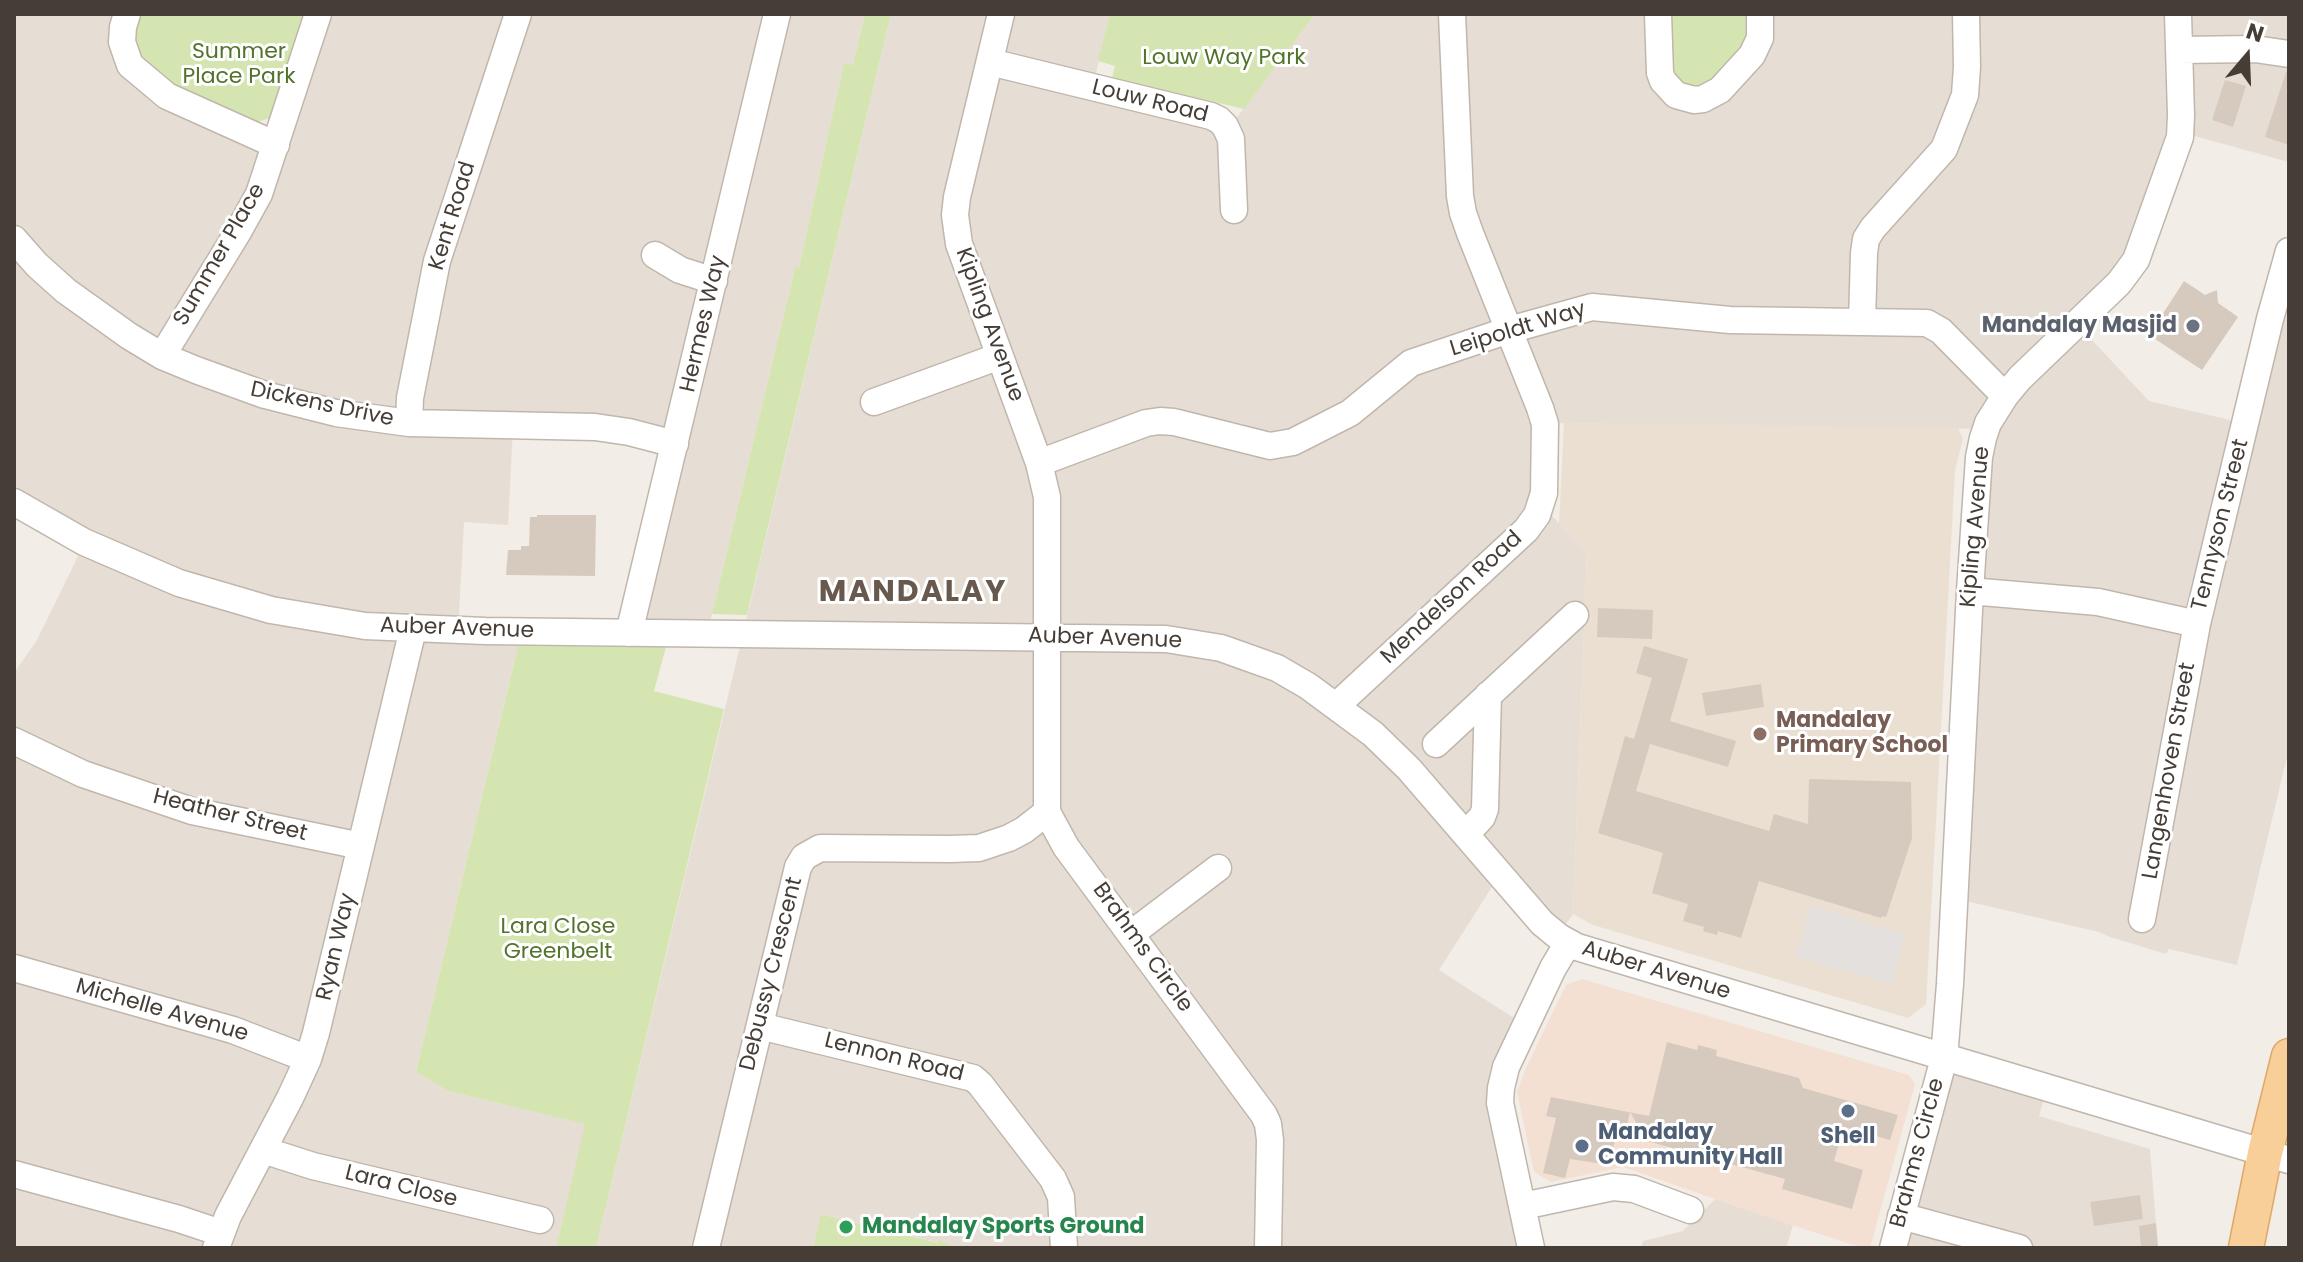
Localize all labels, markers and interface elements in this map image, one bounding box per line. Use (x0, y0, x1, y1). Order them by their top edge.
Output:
text: N (2242, 15, 2268, 50)
north arrow (2207, 16, 2287, 96)
park label: Summer Place Park (182, 39, 296, 90)
park label: Louw Way Park (1142, 45, 1306, 71)
street label: Louw Road (1089, 75, 1211, 129)
street label: Kent Road (424, 159, 482, 273)
street label: Summer Place (169, 179, 271, 331)
street label: Kipling Avenue (949, 245, 1029, 405)
street label: Hermes Way (675, 253, 733, 395)
street label: Leipoldt Way (1447, 297, 1589, 363)
place label: Mandalay Masjid (1982, 313, 2177, 339)
marker: Mandalay Masjid (2184, 317, 2202, 335)
street label: Dickens Drive (248, 377, 396, 433)
street label: Tennyson Street (2187, 436, 2255, 614)
street label: Kipling Avenue (1956, 445, 1996, 609)
street label: Mendelson Road (1376, 526, 1528, 670)
district label: MANDALAY (819, 575, 1007, 611)
street label: Auber Avenue (380, 613, 534, 645)
street label: Auber Avenue (1028, 623, 1182, 655)
street label: Langenhoven Street (2138, 661, 2202, 881)
place label: Mandalay Primary School (1776, 708, 1948, 760)
marker: Mandalay Primary School (1751, 725, 1769, 743)
street label: Heather Street (150, 784, 310, 848)
street label: Debussy Crescent (735, 874, 809, 1074)
street label: Brahms Circle (1086, 878, 1198, 1018)
street label: Ryan Way (312, 891, 362, 1003)
park label: Lara Close Greenbelt (501, 914, 615, 966)
street label: Auber Avenue (1578, 936, 1734, 1006)
street label: Michelle Avenue (73, 974, 251, 1048)
street label: Lennon Road (822, 1028, 966, 1088)
street label: Brahms Circle (1885, 1075, 1951, 1231)
marker: Shell (1839, 1102, 1857, 1120)
place label: Mandalay Community Hall (1598, 1120, 1783, 1172)
place label: Shell (1821, 1124, 1875, 1150)
marker: Mandalay Community Hall (1573, 1137, 1591, 1155)
street label: Lara Close (342, 1160, 460, 1214)
place label: Mandalay Sports Ground (862, 1214, 1144, 1240)
marker: Mandalay Sports Ground (837, 1218, 855, 1236)

